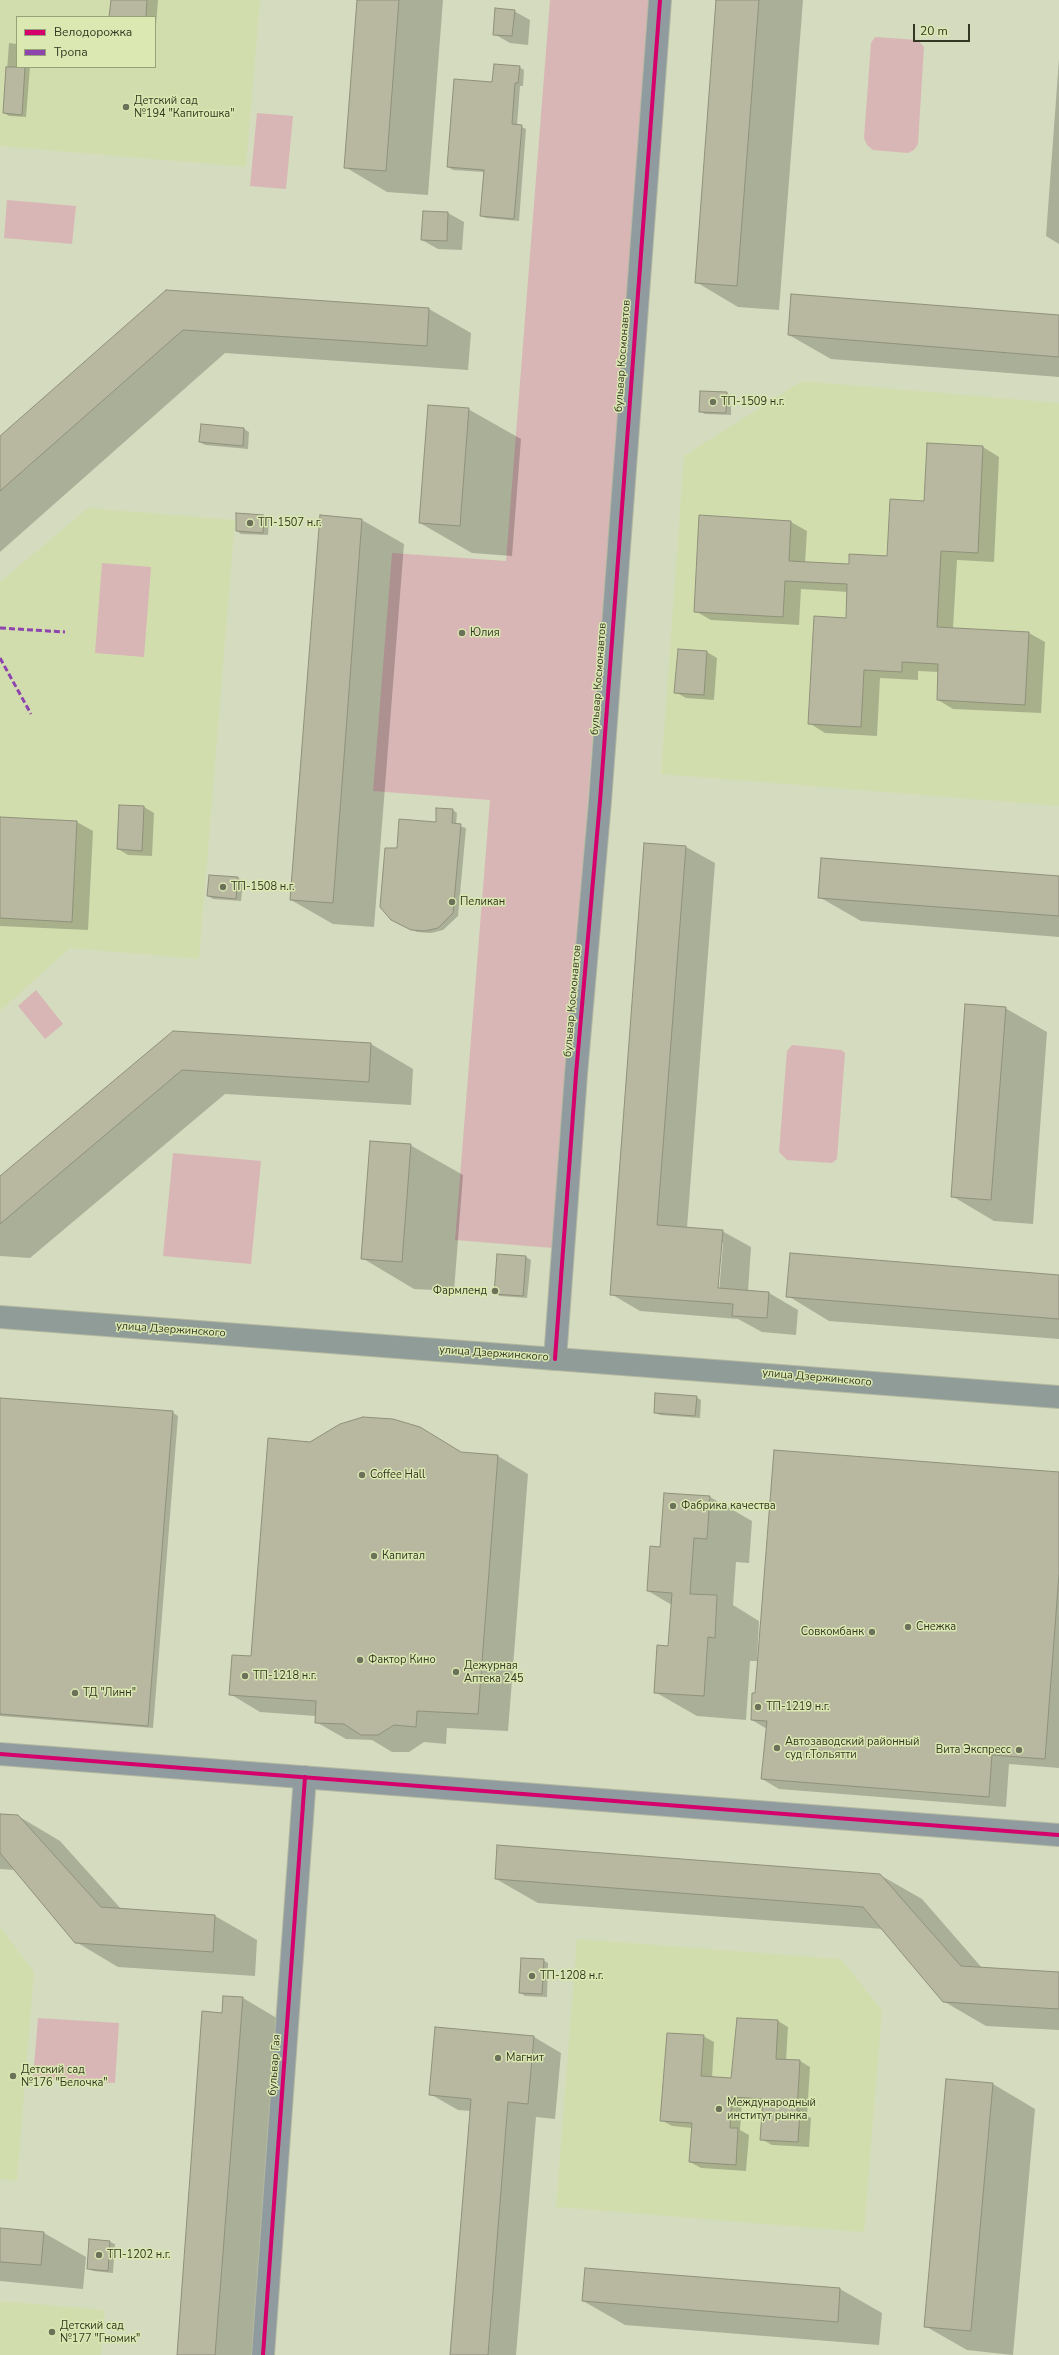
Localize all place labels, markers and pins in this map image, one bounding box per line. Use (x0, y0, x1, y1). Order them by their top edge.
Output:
place label: Детский сад №194 "Капитошка" (134, 94, 235, 120)
marker: Детский сад №194 "Капитошка" (121, 102, 131, 112)
place label: ТП-1509 н.г. (721, 395, 784, 409)
marker: ТП-1509 н.г. (708, 397, 718, 407)
place label: ТП-1507 н.г. (258, 516, 321, 530)
marker: ТП-1507 н.г. (245, 518, 255, 528)
place label: Юлия (470, 626, 500, 640)
marker: Юлия (457, 628, 467, 638)
place label: ТП-1508 н.г. (231, 880, 294, 894)
marker: ТП-1508 н.г. (218, 882, 228, 892)
place label: Пеликан (460, 895, 505, 909)
marker: Пеликан (447, 897, 457, 907)
place label: Фармленд (433, 1284, 487, 1298)
marker: Фармленд (490, 1286, 500, 1296)
place label: Coffee Hall (370, 1468, 425, 1482)
marker: Coffee Hall (357, 1470, 367, 1480)
place label: Фабрика качества (681, 1499, 776, 1513)
marker: Фабрика качества (668, 1501, 678, 1511)
place label: Капитал (382, 1549, 425, 1563)
marker: Капитал (369, 1551, 379, 1561)
place label: Снежка (916, 1620, 956, 1634)
marker: Снежка (903, 1622, 913, 1632)
place label: Совкомбанк (801, 1625, 864, 1639)
marker: Совкомбанк (867, 1627, 877, 1637)
place label: Фактор Кино (368, 1653, 436, 1667)
marker: Фактор Кино (355, 1655, 365, 1665)
place label: Дежурная Аптека 245 (464, 1659, 524, 1685)
marker: Дежурная Аптека 245 (451, 1667, 461, 1677)
place label: ТП-1218 н.г. (253, 1669, 316, 1683)
marker: ТП-1218 н.г. (240, 1671, 250, 1681)
place label: ТД "Линн" (83, 1686, 136, 1700)
marker: ТД "Линн" (70, 1688, 80, 1698)
place label: ТП-1219 н.г. (766, 1700, 829, 1714)
marker: ТП-1219 н.г. (753, 1702, 763, 1712)
place label: Автозаводский районный суд г.Тольятти (785, 1735, 920, 1761)
marker: Автозаводский районный суд г.Тольятти (772, 1743, 782, 1753)
place label: Вита Экспресс (936, 1743, 1011, 1757)
marker: Вита Экспресс (1014, 1745, 1024, 1755)
place label: ТП-1208 н.г. (540, 1969, 603, 1983)
marker: ТП-1208 н.г. (527, 1971, 537, 1981)
place label: Магнит (506, 2051, 544, 2065)
marker: Магнит (493, 2053, 503, 2063)
place label: Детский сад №176 "Белочка" (21, 2063, 108, 2089)
marker: Детский сад №176 "Белочка" (8, 2071, 18, 2081)
place label: Международный институт рынка (727, 2096, 816, 2122)
marker: Международный институт рынка (714, 2104, 724, 2114)
place label: ТП-1202 н.г. (107, 2248, 170, 2262)
marker: ТП-1202 н.г. (94, 2250, 104, 2260)
place label: Детский сад №177 "Гномик" (60, 2319, 140, 2345)
marker: Детский сад №177 "Гномик" (47, 2327, 57, 2337)

